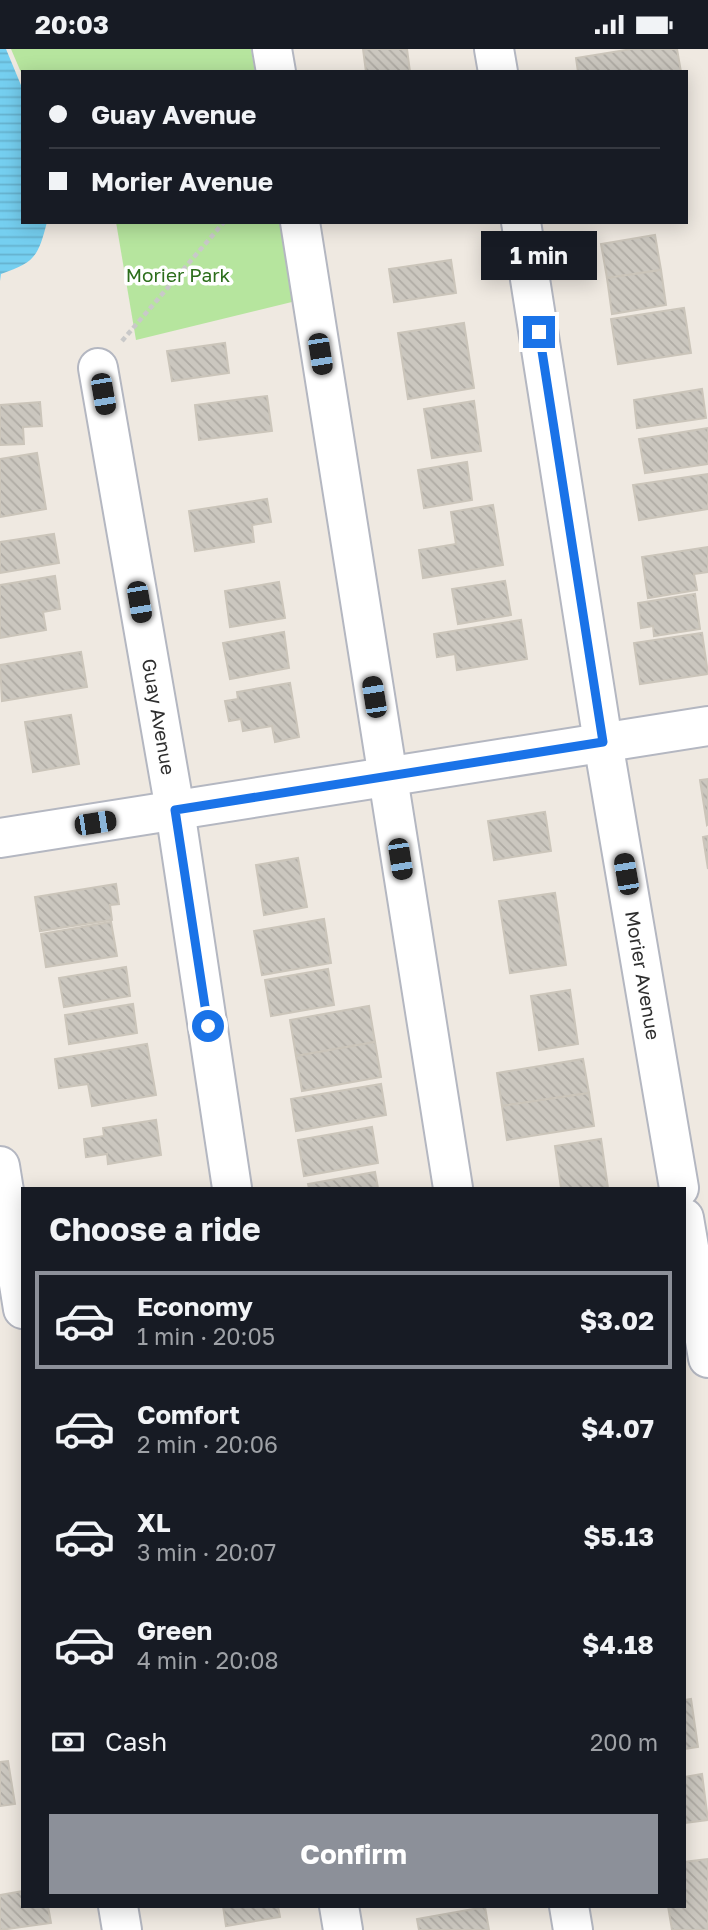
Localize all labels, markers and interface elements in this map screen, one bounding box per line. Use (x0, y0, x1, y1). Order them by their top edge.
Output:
text: 20:03 (35, 9, 109, 40)
text: Guay Avenue (91, 99, 256, 130)
text: Morier Avenue (91, 166, 273, 197)
callout: 1 min (481, 231, 597, 279)
text: 1 min (510, 241, 568, 269)
park label: Morier Park (126, 263, 231, 286)
route end (523, 316, 555, 348)
car (307, 332, 334, 376)
car (90, 371, 117, 417)
car (126, 579, 153, 625)
street label: Guay Avenue (138, 657, 181, 777)
car (361, 675, 388, 719)
car (73, 809, 118, 837)
car (387, 837, 414, 881)
car (613, 851, 640, 897)
street label: Morier Avenue (621, 909, 666, 1041)
route start (192, 1010, 224, 1042)
text: Choose a ride (49, 1210, 261, 1248)
icon: car (53, 1289, 116, 1352)
text: Economy (137, 1291, 253, 1322)
text: $3.02 (580, 1305, 654, 1336)
text: 1 min · 20:05 (137, 1322, 275, 1350)
icon: car (53, 1397, 116, 1460)
text: Comfort (137, 1399, 240, 1430)
text: $4.07 (581, 1413, 654, 1444)
text: 2 min · 20:06 (137, 1430, 278, 1458)
icon: car (53, 1505, 116, 1568)
text: XL (137, 1507, 171, 1538)
text: $5.13 (583, 1521, 654, 1552)
text: 3 min · 20:07 (137, 1538, 276, 1566)
icon: car (53, 1613, 116, 1676)
text: Green (137, 1615, 212, 1646)
text: $4.18 (582, 1629, 654, 1660)
text: 4 min · 20:08 (137, 1646, 279, 1674)
icon: cash (49, 1723, 87, 1761)
text: Cash (105, 1726, 167, 1757)
text: 200 m (590, 1728, 658, 1756)
button: Confirm (49, 1814, 658, 1894)

